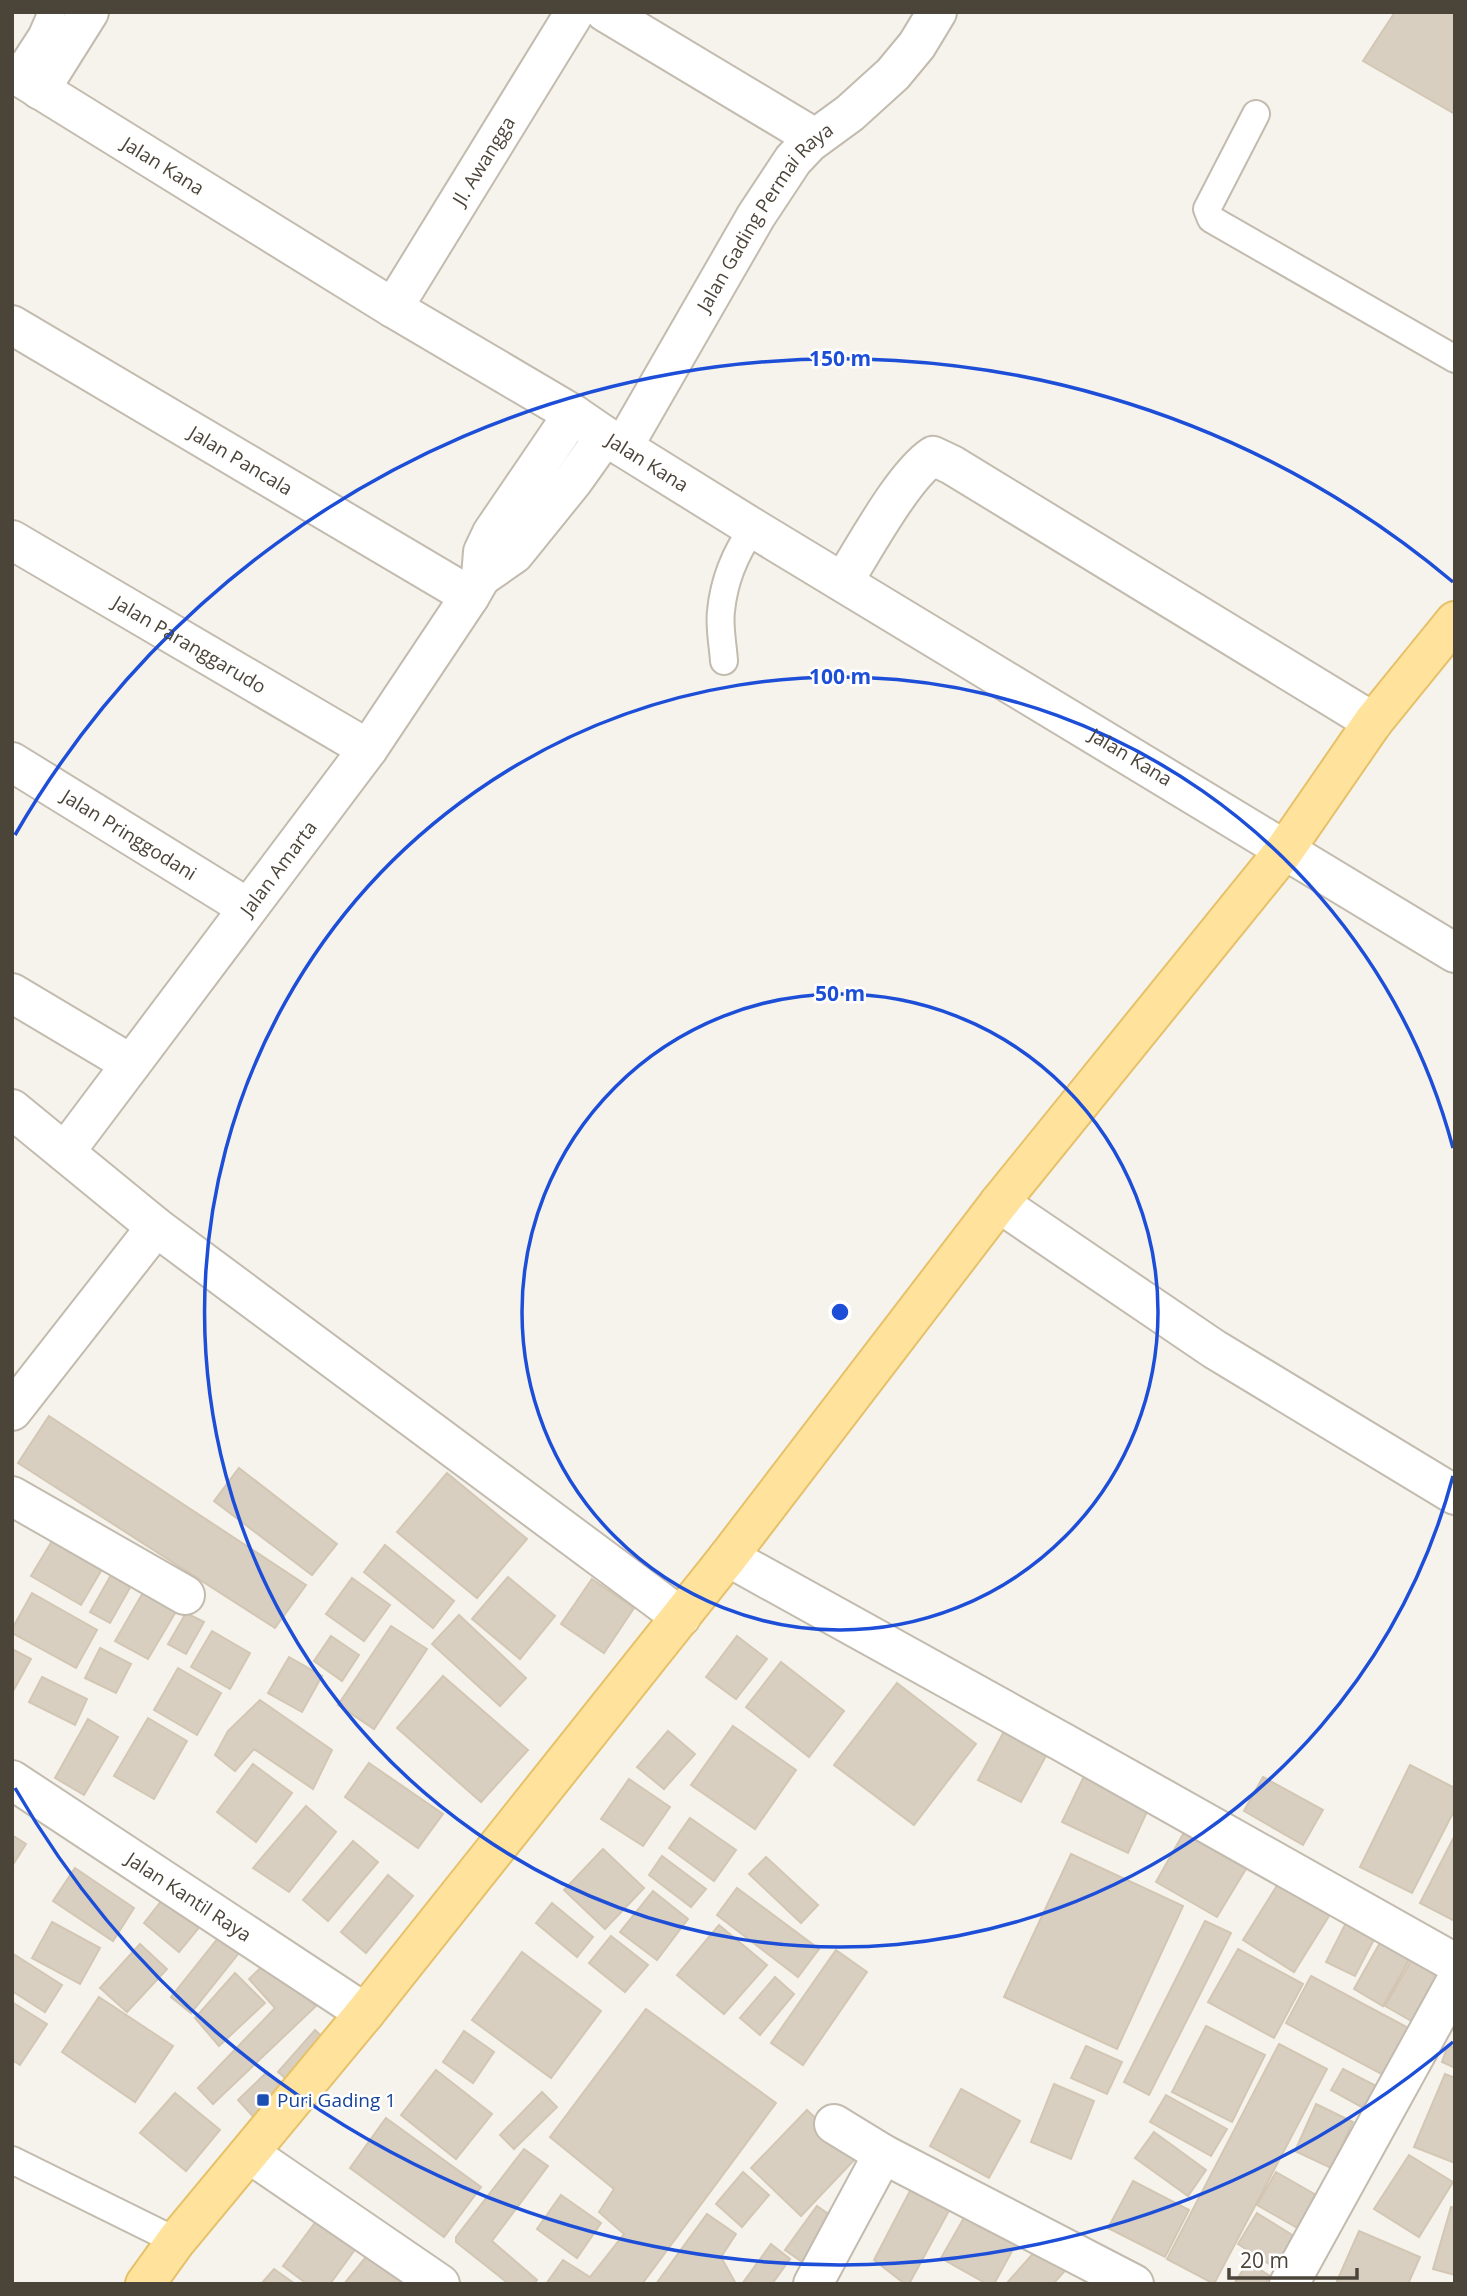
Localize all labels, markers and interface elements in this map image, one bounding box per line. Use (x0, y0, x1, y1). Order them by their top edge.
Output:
street label: Jl. Awangga (445, 111, 521, 212)
street label: Jalan Gading Permai Raya (690, 117, 838, 318)
street label: Jalan Kana (116, 129, 209, 201)
text: 150 m (809, 344, 871, 372)
street label: Jalan Pancala (183, 419, 298, 501)
street label: Jalan Kana (600, 426, 694, 498)
street label: Jalan Paranggarudo (107, 588, 271, 699)
text: 100 m (809, 662, 871, 690)
street label: Jalan Kana (1083, 721, 1177, 792)
street label: Jalan Pringgodani (55, 782, 202, 886)
street label: Jalan Amarta (233, 815, 323, 923)
text: 50 m (815, 979, 865, 1007)
centre of rings (828, 1300, 852, 1324)
street label: Jalan Kantil Raya (120, 1845, 257, 1948)
place label: Puri Gading 1 (277, 2087, 396, 2113)
marker: Puri Gading 1 (255, 2092, 271, 2108)
scale bar (1229, 2236, 1357, 2280)
text: 20 m (1240, 2246, 1289, 2274)

